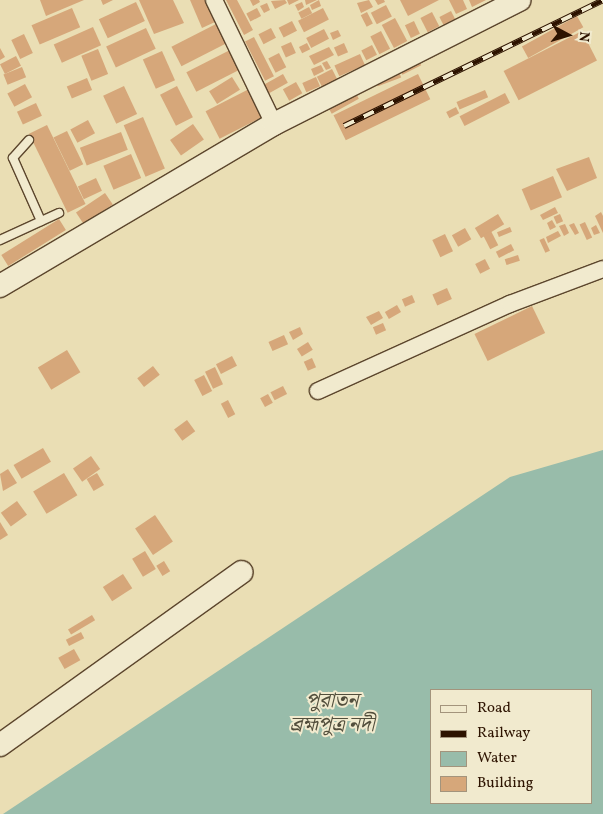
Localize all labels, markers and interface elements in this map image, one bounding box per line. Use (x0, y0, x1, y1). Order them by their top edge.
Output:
north arrow (543, 10, 593, 60)
text: N (573, 31, 593, 43)
water label: পুরাতন ব্রহ্মপুত্র নদী (290, 689, 374, 739)
legend (430, 689, 593, 804)
text: Road (477, 698, 511, 719)
text: Railway (477, 723, 530, 744)
text: Water (477, 748, 517, 769)
text: Building (477, 773, 533, 794)

